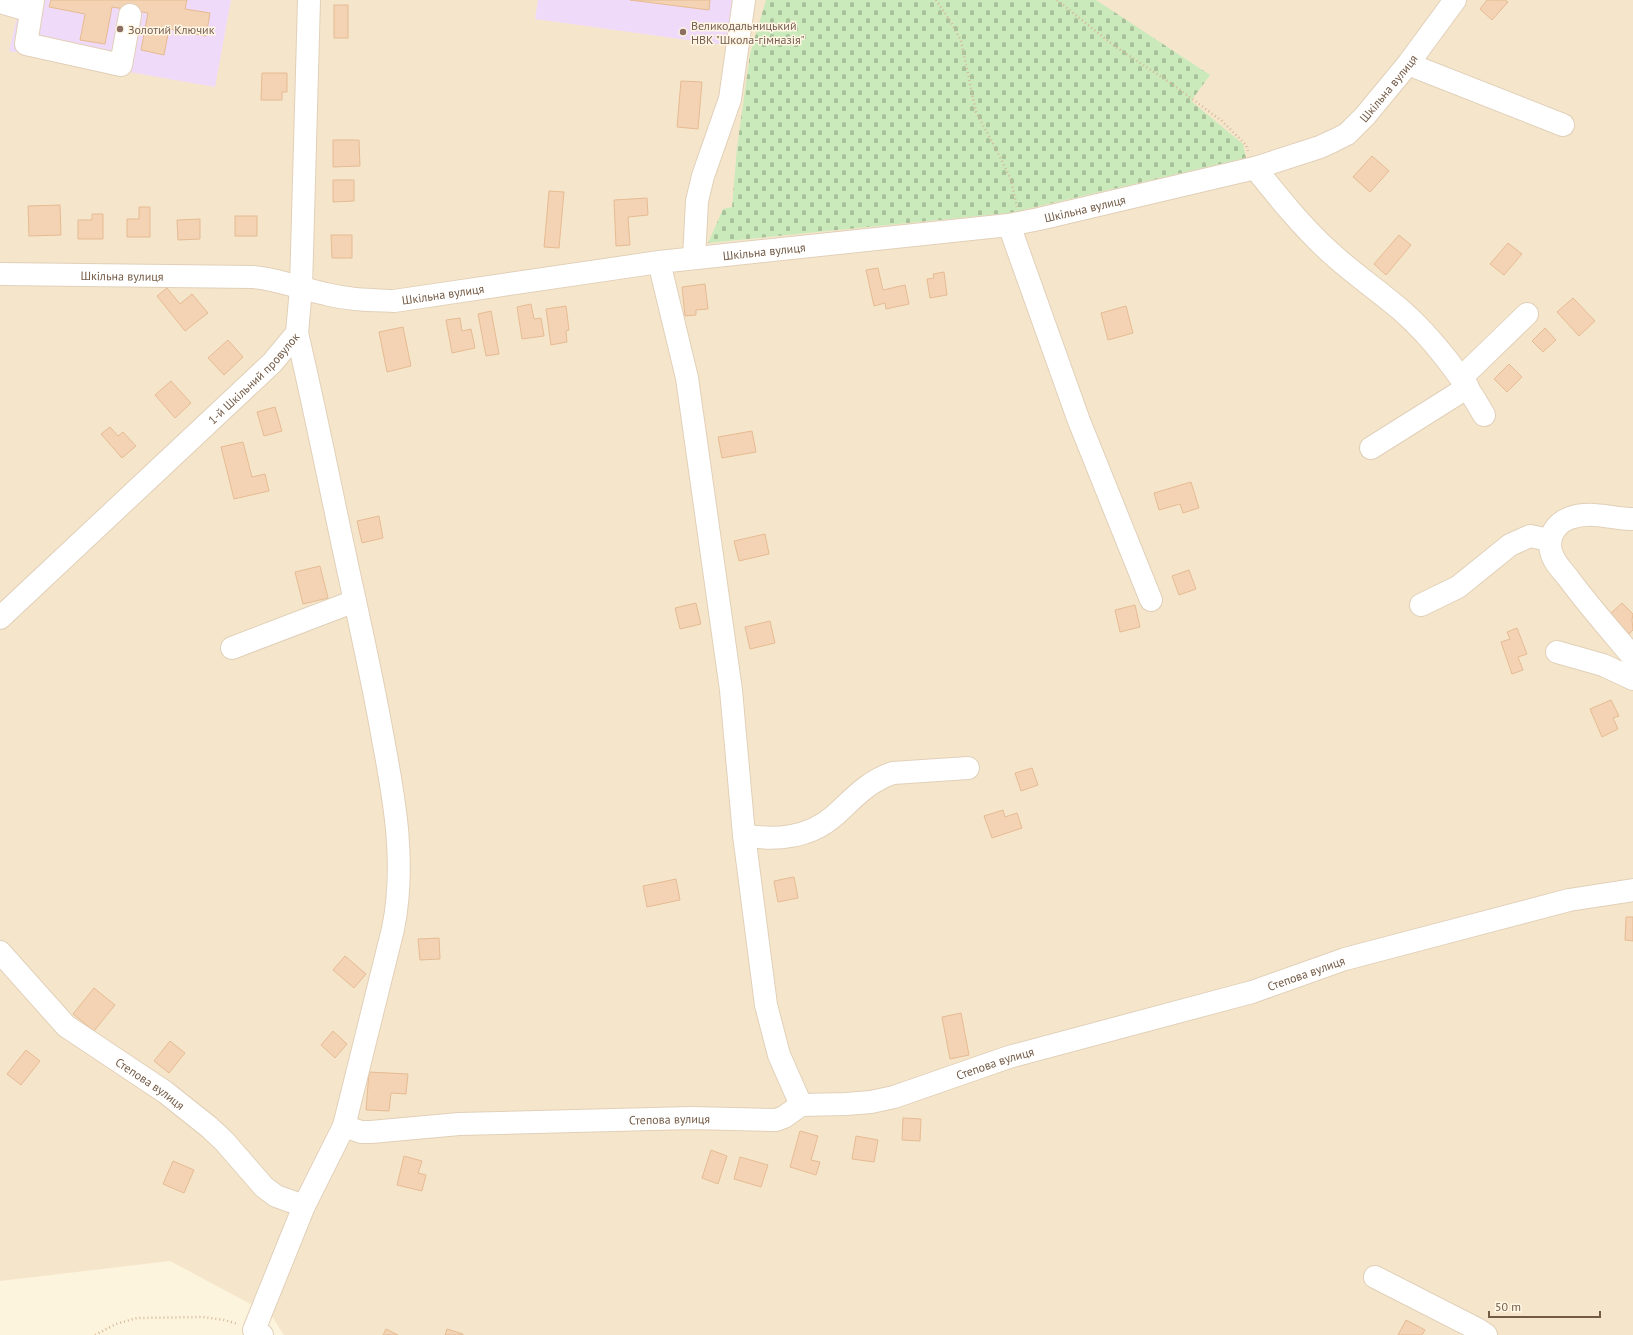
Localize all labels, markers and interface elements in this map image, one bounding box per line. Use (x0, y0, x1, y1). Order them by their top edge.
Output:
place label: Великодальницький НВК "Школа-гімназія" (691, 18, 805, 47)
place label: Золотий Ключик (128, 22, 215, 37)
marker: Золотий Ключик (115, 24, 125, 34)
marker: Великодальницький НВК "Школа-гімназія" (678, 27, 688, 37)
street label: Шкільна вулиця (1356, 51, 1420, 125)
street label: Шкільна вулиця (1043, 191, 1127, 225)
street label: Шкільна вулиця (722, 239, 806, 263)
street label: Шкільна вулиця (80, 267, 164, 283)
street label: Шкільна вулиця (401, 280, 485, 307)
street label: 1-й Шкільний провулок (204, 329, 302, 427)
street label: Степова вулиця (1265, 952, 1347, 994)
street label: Степова вулиця (954, 1043, 1035, 1082)
street label: Степова вулиця (113, 1054, 188, 1112)
street label: Степова вулиця (629, 1110, 710, 1127)
scale bar (1489, 1293, 1600, 1319)
text: 50 m (1495, 1299, 1521, 1314)

